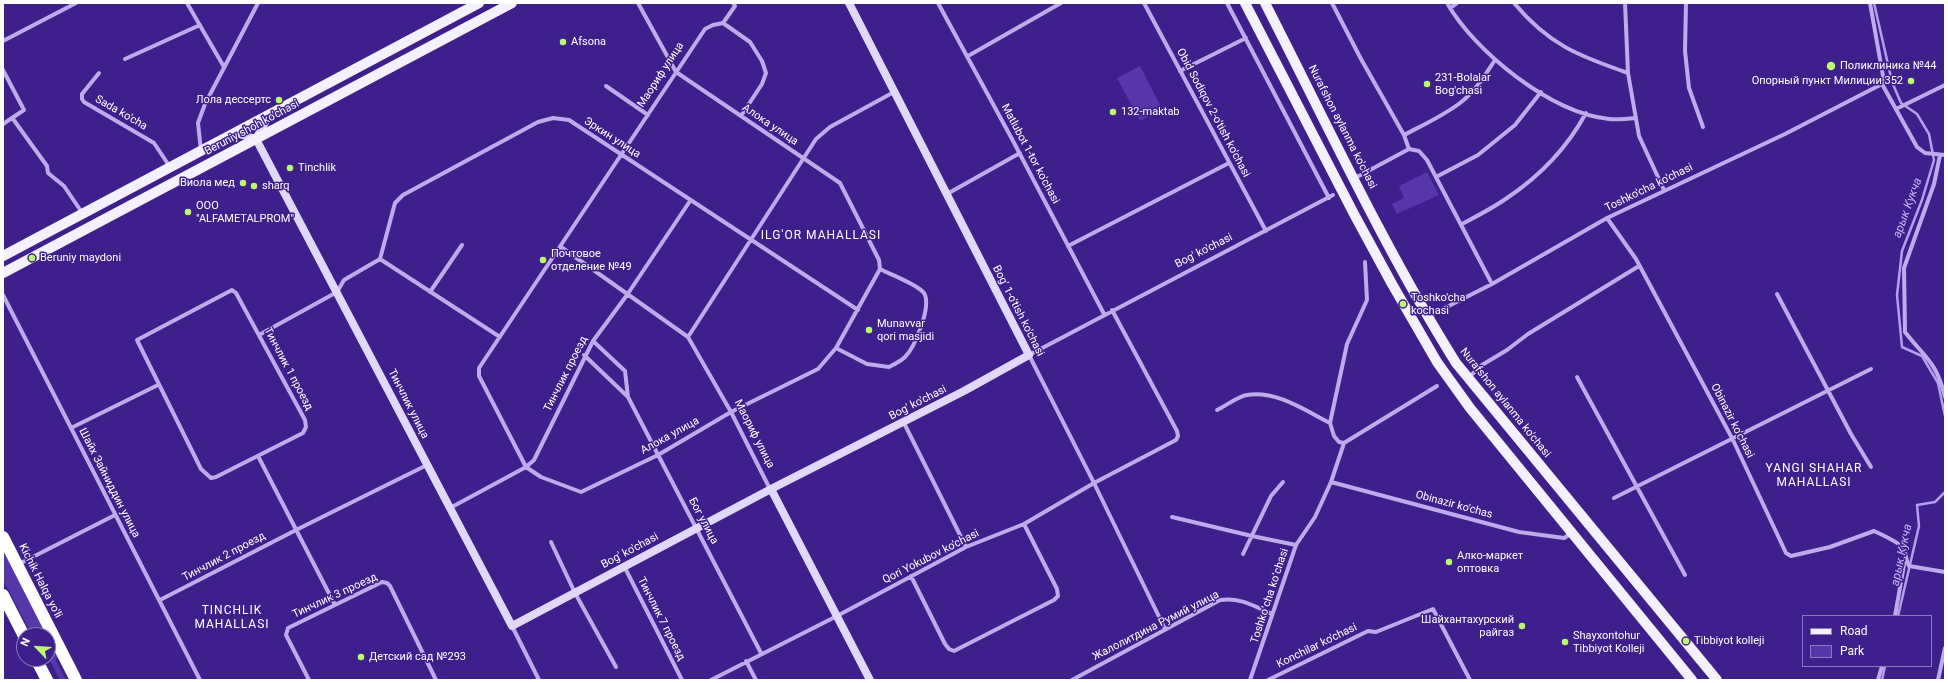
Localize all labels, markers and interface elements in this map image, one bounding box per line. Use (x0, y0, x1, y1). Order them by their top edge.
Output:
place label: Afsona (571, 35, 606, 49)
marker: Afsona (558, 37, 568, 47)
street label: Маориф улица (635, 40, 687, 110)
street label: Obid Sodiqov 2-o'tish ko'chasi (1173, 46, 1253, 180)
place label: Поликлиника №44 (1840, 59, 1936, 73)
marker: Поликлиника №44 (1825, 60, 1837, 72)
street label: Nurafshon aylanma ko'chasi (1305, 63, 1379, 191)
place label: 231-Bolalar Bog'chasi (1435, 71, 1491, 97)
place label: Опорный пункт Милиции 352 (1752, 74, 1903, 88)
marker: Опорный пункт Милиции 352 (1906, 76, 1916, 86)
marker: 231-Bolalar Bog'chasi (1422, 79, 1432, 89)
street label: Sada ko'cha (93, 93, 149, 133)
place label: Лола дессертс (196, 93, 271, 107)
marker: Лола дессертс (274, 95, 284, 105)
street label: Beruniy shoh ko'chasi (203, 98, 301, 158)
street label: Алока улица (739, 101, 801, 149)
street label: Matlubot 1-tor ko'chasi (998, 102, 1062, 206)
place label: 132-maktab (1121, 105, 1180, 119)
marker: 132-maktab (1108, 107, 1118, 117)
street label: Эркин улица (581, 115, 643, 161)
place label: Tinchlik (298, 161, 336, 175)
street label: Toshko'cha ko'chasi (1603, 161, 1695, 215)
marker: Tinchlik (285, 163, 295, 173)
place label: Виола мед (180, 176, 235, 190)
water label: арык Кукча (1890, 176, 1926, 240)
marker: Виола мед (238, 178, 248, 188)
place label: sharq (262, 179, 290, 193)
marker: sharq (249, 181, 259, 191)
place label: OOO "ALFAMETALPROM" (196, 199, 294, 225)
marker: OOO "ALFAMETALPROM" (183, 207, 193, 217)
district label: ILG'OR MAHALLASI (761, 229, 881, 243)
street label: Bog' ko'chasi (1173, 231, 1235, 271)
place label: Почтовое отделение №49 (551, 247, 632, 273)
place label: Beruniy maydoni (40, 251, 121, 265)
marker: Beruniy maydoni (27, 253, 37, 263)
marker: Почтовое отделение №49 (538, 255, 548, 265)
street label: Bog' 1-o'tish ko'chasi (989, 263, 1047, 359)
place label: Toshko'cha kochasi (1411, 291, 1466, 317)
marker: Toshko'cha kochasi (1398, 299, 1408, 309)
place label: Munavvar qori masjidi (877, 317, 934, 343)
street label: Тинчлик 1 проезд (261, 325, 315, 413)
marker: Munavvar qori masjidi (864, 325, 874, 335)
street label: Тинчлик проезд (541, 334, 591, 414)
street label: Nurafshon aylanma ko'chasi (1457, 346, 1553, 460)
street label: Тинчлик улица (385, 367, 431, 441)
street label: Obinazir ko'chasi (1708, 381, 1756, 461)
street label: Bog' ko'chasi (887, 383, 949, 423)
street label: Маориф улица (731, 397, 777, 471)
street label: Алока улица (638, 415, 702, 457)
street label: Шайх Зайниддин улица (76, 426, 142, 540)
district label: YANGI SHAHAR MAHALLASI (1766, 462, 1862, 490)
street label: Obinazir ko'chas (1414, 488, 1494, 522)
street label: Бог улица (685, 495, 721, 547)
water label: арык Кукча (1888, 523, 1916, 587)
street label: Qori Yokubov ko'chasi (881, 527, 981, 587)
street label: Тинчлик 2 проезд (180, 530, 268, 584)
street label: Bog' ko'chasi (599, 530, 661, 572)
street label: Kichik Halqa yo'li (16, 542, 64, 620)
street label: Toshkoʻcha koʻchasi (1248, 547, 1292, 645)
place label: Алко-маркет оптовка (1457, 549, 1523, 575)
marker: Алко-маркет оптовка (1444, 557, 1454, 567)
street label: Тинчлик 3 проезд (291, 571, 379, 621)
street label: Тинчлик 7 проезд (634, 575, 688, 663)
street label: Жалолитдина Румий улица (1091, 588, 1221, 664)
district label: TINCHLIK MAHALLASI (194, 604, 270, 632)
place label: Шайхантахурский райгаз (1421, 613, 1514, 639)
legend (1802, 615, 1932, 667)
street label: Konchilar ko'chasi (1275, 621, 1359, 671)
marker: Шайхантахурский райгаз (1517, 621, 1527, 631)
text: Road (1840, 624, 1868, 638)
north arrow (16, 627, 56, 667)
place label: Shayxontohur Tibbiyot Kolleji (1573, 629, 1645, 655)
place label: Tibbiyot kolleji (1694, 634, 1764, 648)
text: N (18, 636, 33, 648)
marker: Tibbiyot kolleji (1681, 636, 1691, 646)
marker: Shayxontohur Tibbiyot Kolleji (1560, 637, 1570, 647)
text: Park (1840, 644, 1864, 658)
place label: Детский сад №293 (369, 650, 466, 664)
marker: Детский сад №293 (356, 652, 366, 662)

